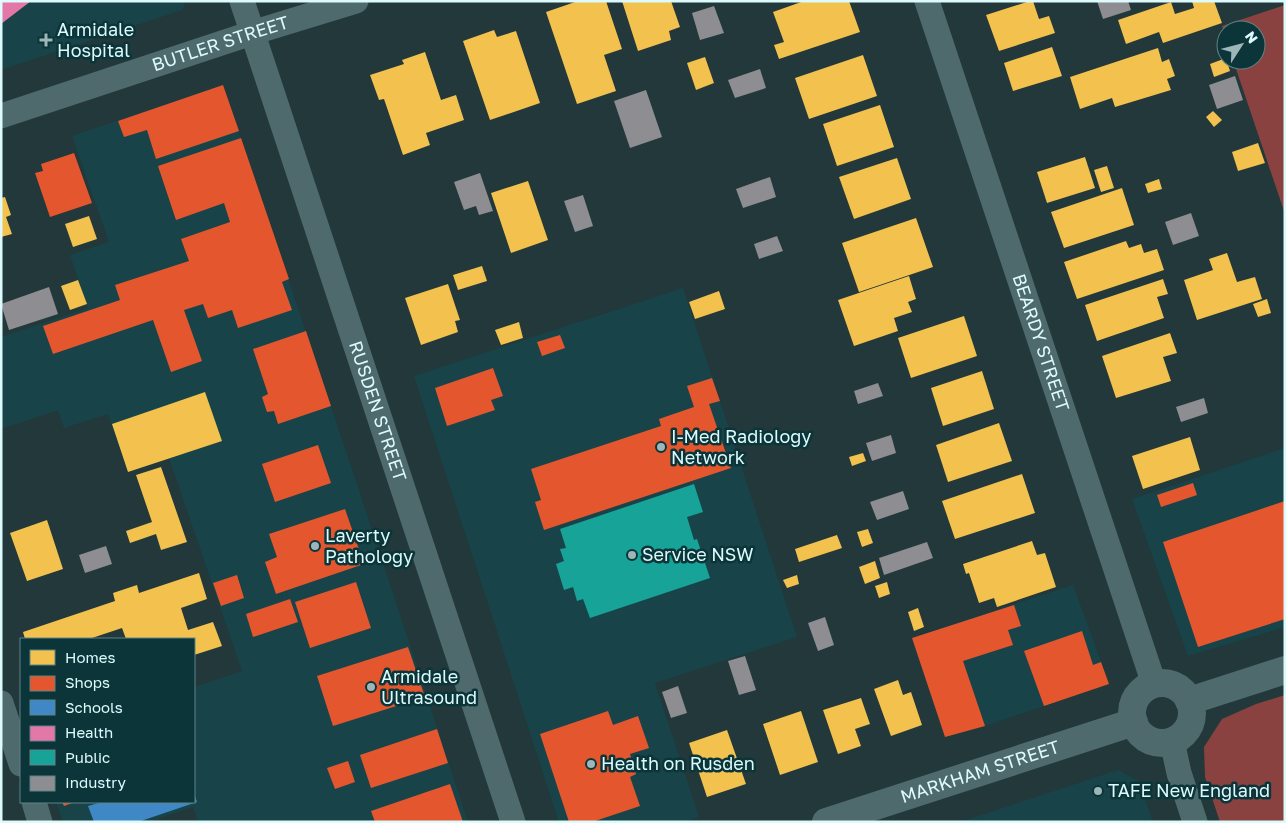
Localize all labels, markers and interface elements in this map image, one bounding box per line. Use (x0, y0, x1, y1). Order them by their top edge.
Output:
street label: BUTLER STREET (149, 10, 291, 75)
place label: Armidale Hospital (57, 18, 134, 61)
north arrow (1216, 20, 1266, 70)
text: N (1242, 28, 1262, 46)
marker: Armidale Hospital (39, 33, 53, 47)
street label: BEARDY STREET (1008, 271, 1075, 414)
street label: RUSDEN STREET (345, 338, 412, 484)
place label: I-Med Radiology Network (671, 425, 811, 468)
marker: I-Med Radiology Network (655, 441, 667, 453)
place label: Laverty Pathology (325, 524, 413, 567)
marker: Laverty Pathology (309, 540, 321, 552)
place label: Service NSW (642, 543, 753, 565)
marker: Service NSW (626, 549, 638, 561)
legend (20, 638, 195, 803)
text: Homes (65, 648, 115, 666)
place label: Armidale Ultrasound (381, 665, 477, 708)
text: Shops (65, 673, 110, 691)
marker: Armidale Ultrasound (365, 681, 377, 693)
text: Schools (65, 698, 123, 716)
text: Health (65, 723, 113, 741)
street label: MARKHAM STREET (897, 735, 1062, 807)
text: Public (65, 748, 110, 766)
place label: Health on Rusden (601, 752, 755, 774)
marker: Health on Rusden (585, 758, 597, 770)
text: Industry (65, 773, 126, 791)
place label: TAFE New England (1108, 779, 1270, 801)
marker: TAFE New England (1092, 785, 1104, 797)

